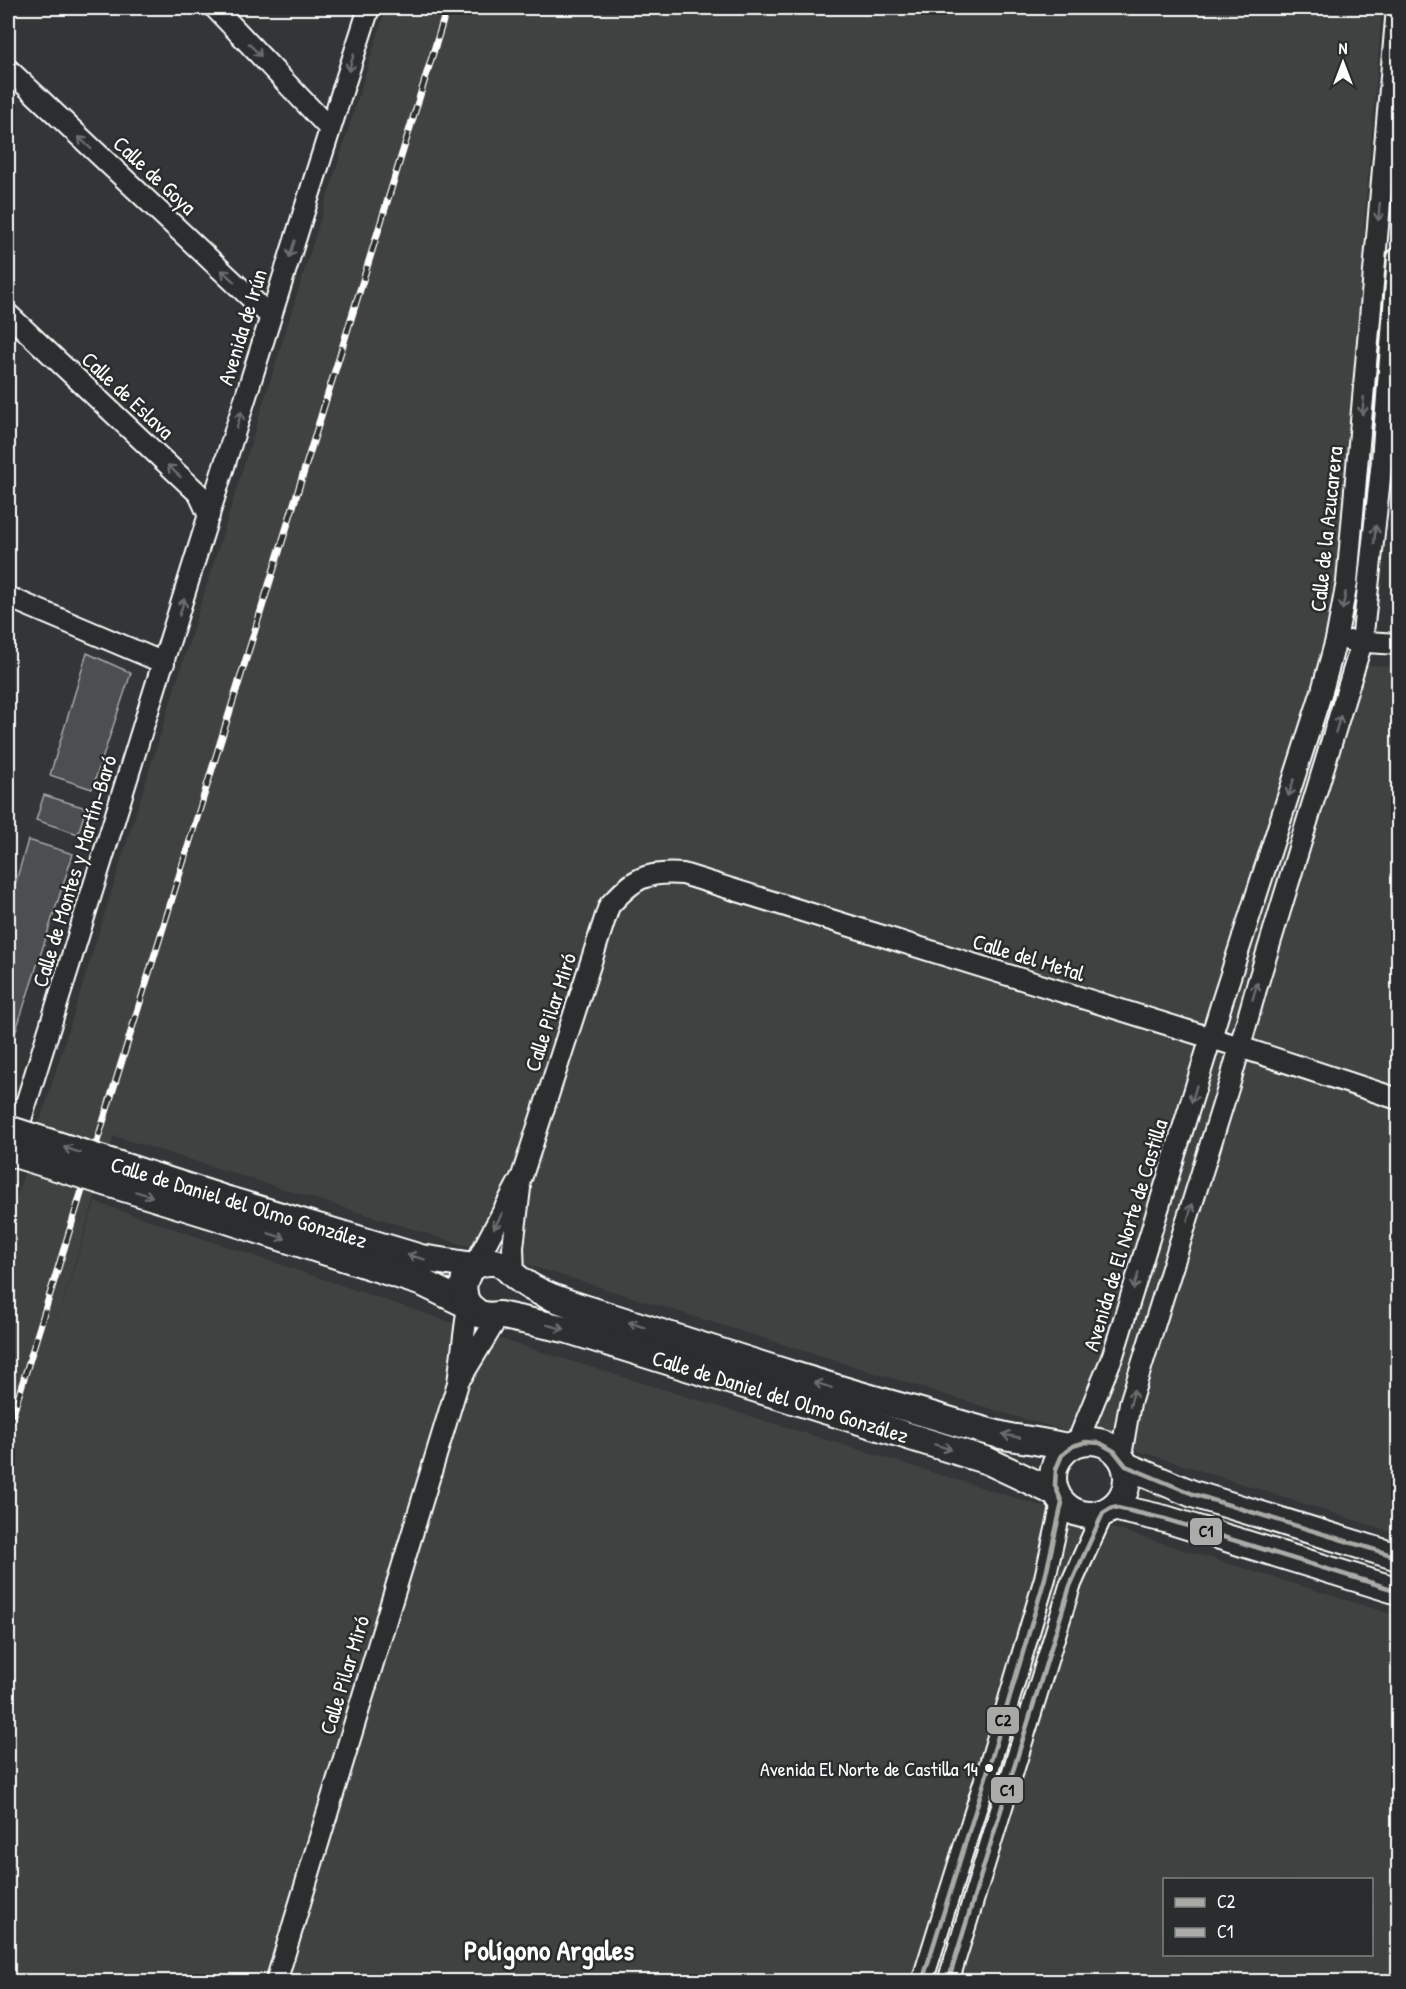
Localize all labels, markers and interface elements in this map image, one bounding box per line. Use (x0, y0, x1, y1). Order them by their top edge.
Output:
north arrow (1313, 33, 1373, 93)
text: N (1339, 37, 1348, 59)
one-way arrow (248, 42, 262, 57)
one-way arrow (345, 53, 356, 72)
street label: Calle de Goya (107, 129, 203, 222)
one-way arrow (78, 136, 93, 150)
one-way arrow (1373, 202, 1384, 222)
one-way arrow (285, 239, 296, 258)
street label: Avenida de Irún (210, 265, 274, 389)
one-way arrow (220, 269, 235, 283)
street label: Calle de Eslava (75, 344, 181, 446)
one-way arrow (1357, 396, 1368, 416)
one-way arrow (234, 411, 245, 430)
street label: Calle de la Azucarera (1302, 444, 1350, 613)
one-way arrow (167, 464, 182, 478)
one-way arrow (1370, 524, 1381, 544)
one-way arrow (1338, 590, 1349, 610)
one-way arrow (177, 598, 188, 617)
one-way arrow (1333, 715, 1344, 734)
street label: Calle de Montes y Martín-Baró (24, 751, 124, 991)
one-way arrow (1285, 778, 1296, 797)
street label: Calle del Metal (969, 926, 1089, 988)
street label: Calle Pilar Miró (517, 949, 583, 1075)
one-way arrow (1250, 982, 1261, 1001)
one-way arrow (1188, 1084, 1199, 1103)
street label: Avenida de El Norte de Castilla (1075, 1115, 1175, 1355)
one-way arrow (63, 1144, 82, 1155)
street label: Calle de Daniel del Olmo González (107, 1149, 371, 1255)
one-way arrow (134, 1189, 153, 1200)
one-way arrow (1185, 1203, 1196, 1222)
one-way arrow (492, 1212, 503, 1230)
one-way arrow (267, 1231, 286, 1242)
one-way arrow (407, 1250, 426, 1262)
one-way arrow (1130, 1271, 1141, 1290)
one-way arrow (628, 1319, 647, 1330)
one-way arrow (546, 1322, 565, 1333)
street label: Calle de Daniel del Olmo González (649, 1342, 912, 1450)
one-way arrow (814, 1378, 833, 1389)
one-way arrow (1127, 1389, 1139, 1408)
one-way arrow (1002, 1430, 1021, 1441)
one-way arrow (933, 1442, 952, 1453)
line badge: C1 (1189, 1517, 1223, 1546)
text: C1 (1199, 1520, 1213, 1542)
street label: Calle Pilar Miró (312, 1612, 376, 1738)
line badge: C2 (986, 1706, 1020, 1735)
text: C2 (995, 1709, 1012, 1731)
place label: Avenida El Norte de Castilla 14 (760, 1755, 978, 1782)
marker: Avenida El Norte de Castilla 14 (983, 1762, 995, 1774)
line badge: C1 (990, 1776, 1024, 1804)
text: C1 (1000, 1779, 1014, 1801)
legend (1163, 1878, 1373, 1956)
text: C2 (1217, 1889, 1236, 1914)
text: C1 (1217, 1919, 1233, 1944)
district label: Polígono Argales (464, 1931, 634, 1970)

